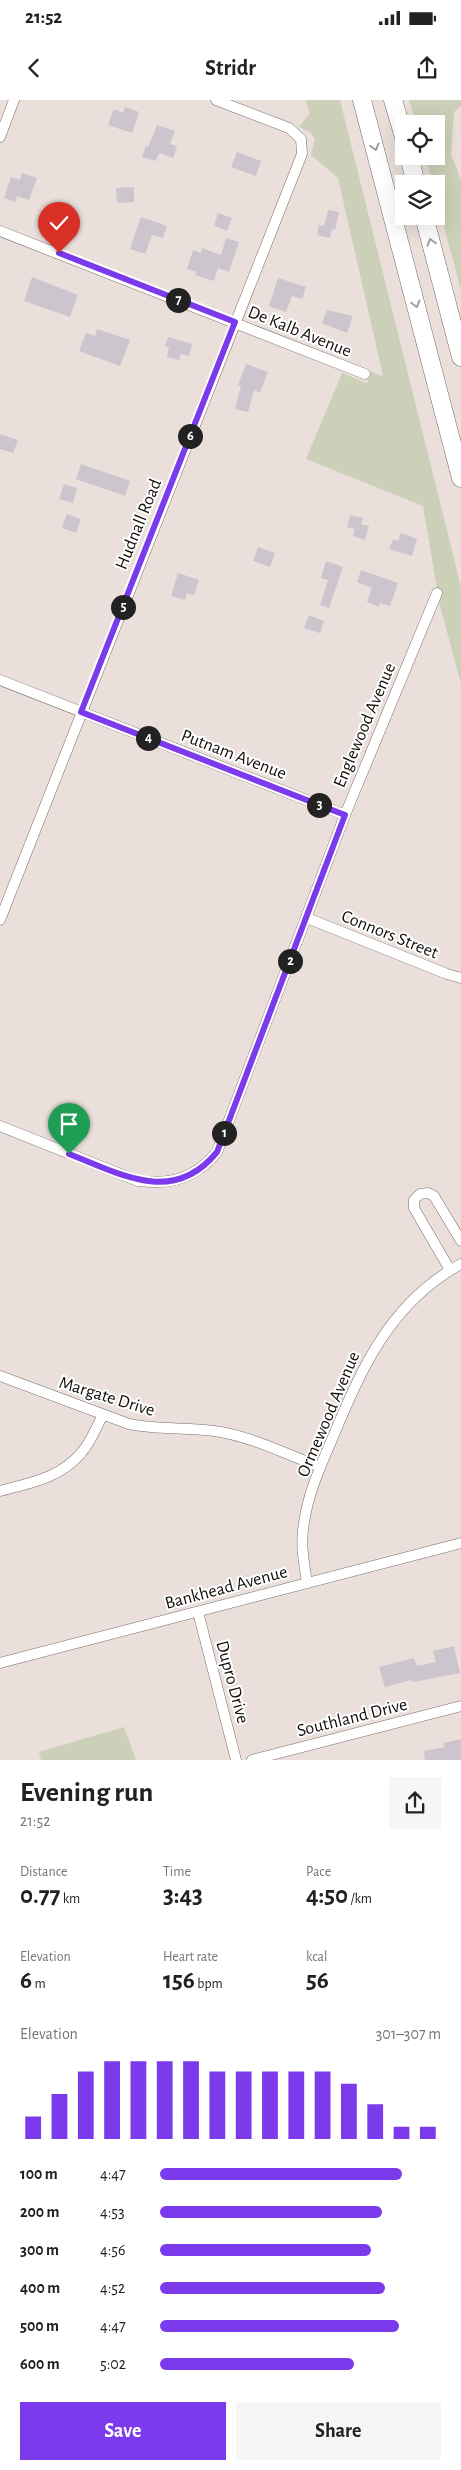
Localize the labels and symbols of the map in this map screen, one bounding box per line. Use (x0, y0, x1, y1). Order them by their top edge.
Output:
one-way arrow (369, 143, 380, 151)
pin (38, 202, 80, 253)
one-way arrow (426, 238, 437, 247)
pin: 7 (166, 288, 190, 312)
one-way arrow (410, 300, 421, 309)
street label: De Kalb Avenue (245, 303, 354, 361)
pin: 6 (178, 424, 202, 448)
street label: Hudnall Road (113, 477, 165, 572)
pin: 5 (110, 594, 136, 620)
street label: Englewood Avenue (331, 660, 399, 790)
pin: 4 (136, 726, 160, 750)
street label: Putnam Avenue (178, 727, 289, 783)
pin: 3 (306, 792, 332, 818)
street label: Connors Street (339, 907, 441, 963)
pin: 2 (278, 948, 302, 974)
pin (48, 1103, 90, 1154)
pin: 1 (212, 1120, 236, 1146)
street label: Ormewood Avenue (294, 1349, 363, 1480)
street label: Margate Drive (57, 1374, 157, 1420)
street label: Bankhead Avenue (163, 1563, 289, 1613)
street label: Dupro Drive (212, 1639, 252, 1726)
street label: Southland Drive (295, 1696, 409, 1740)

